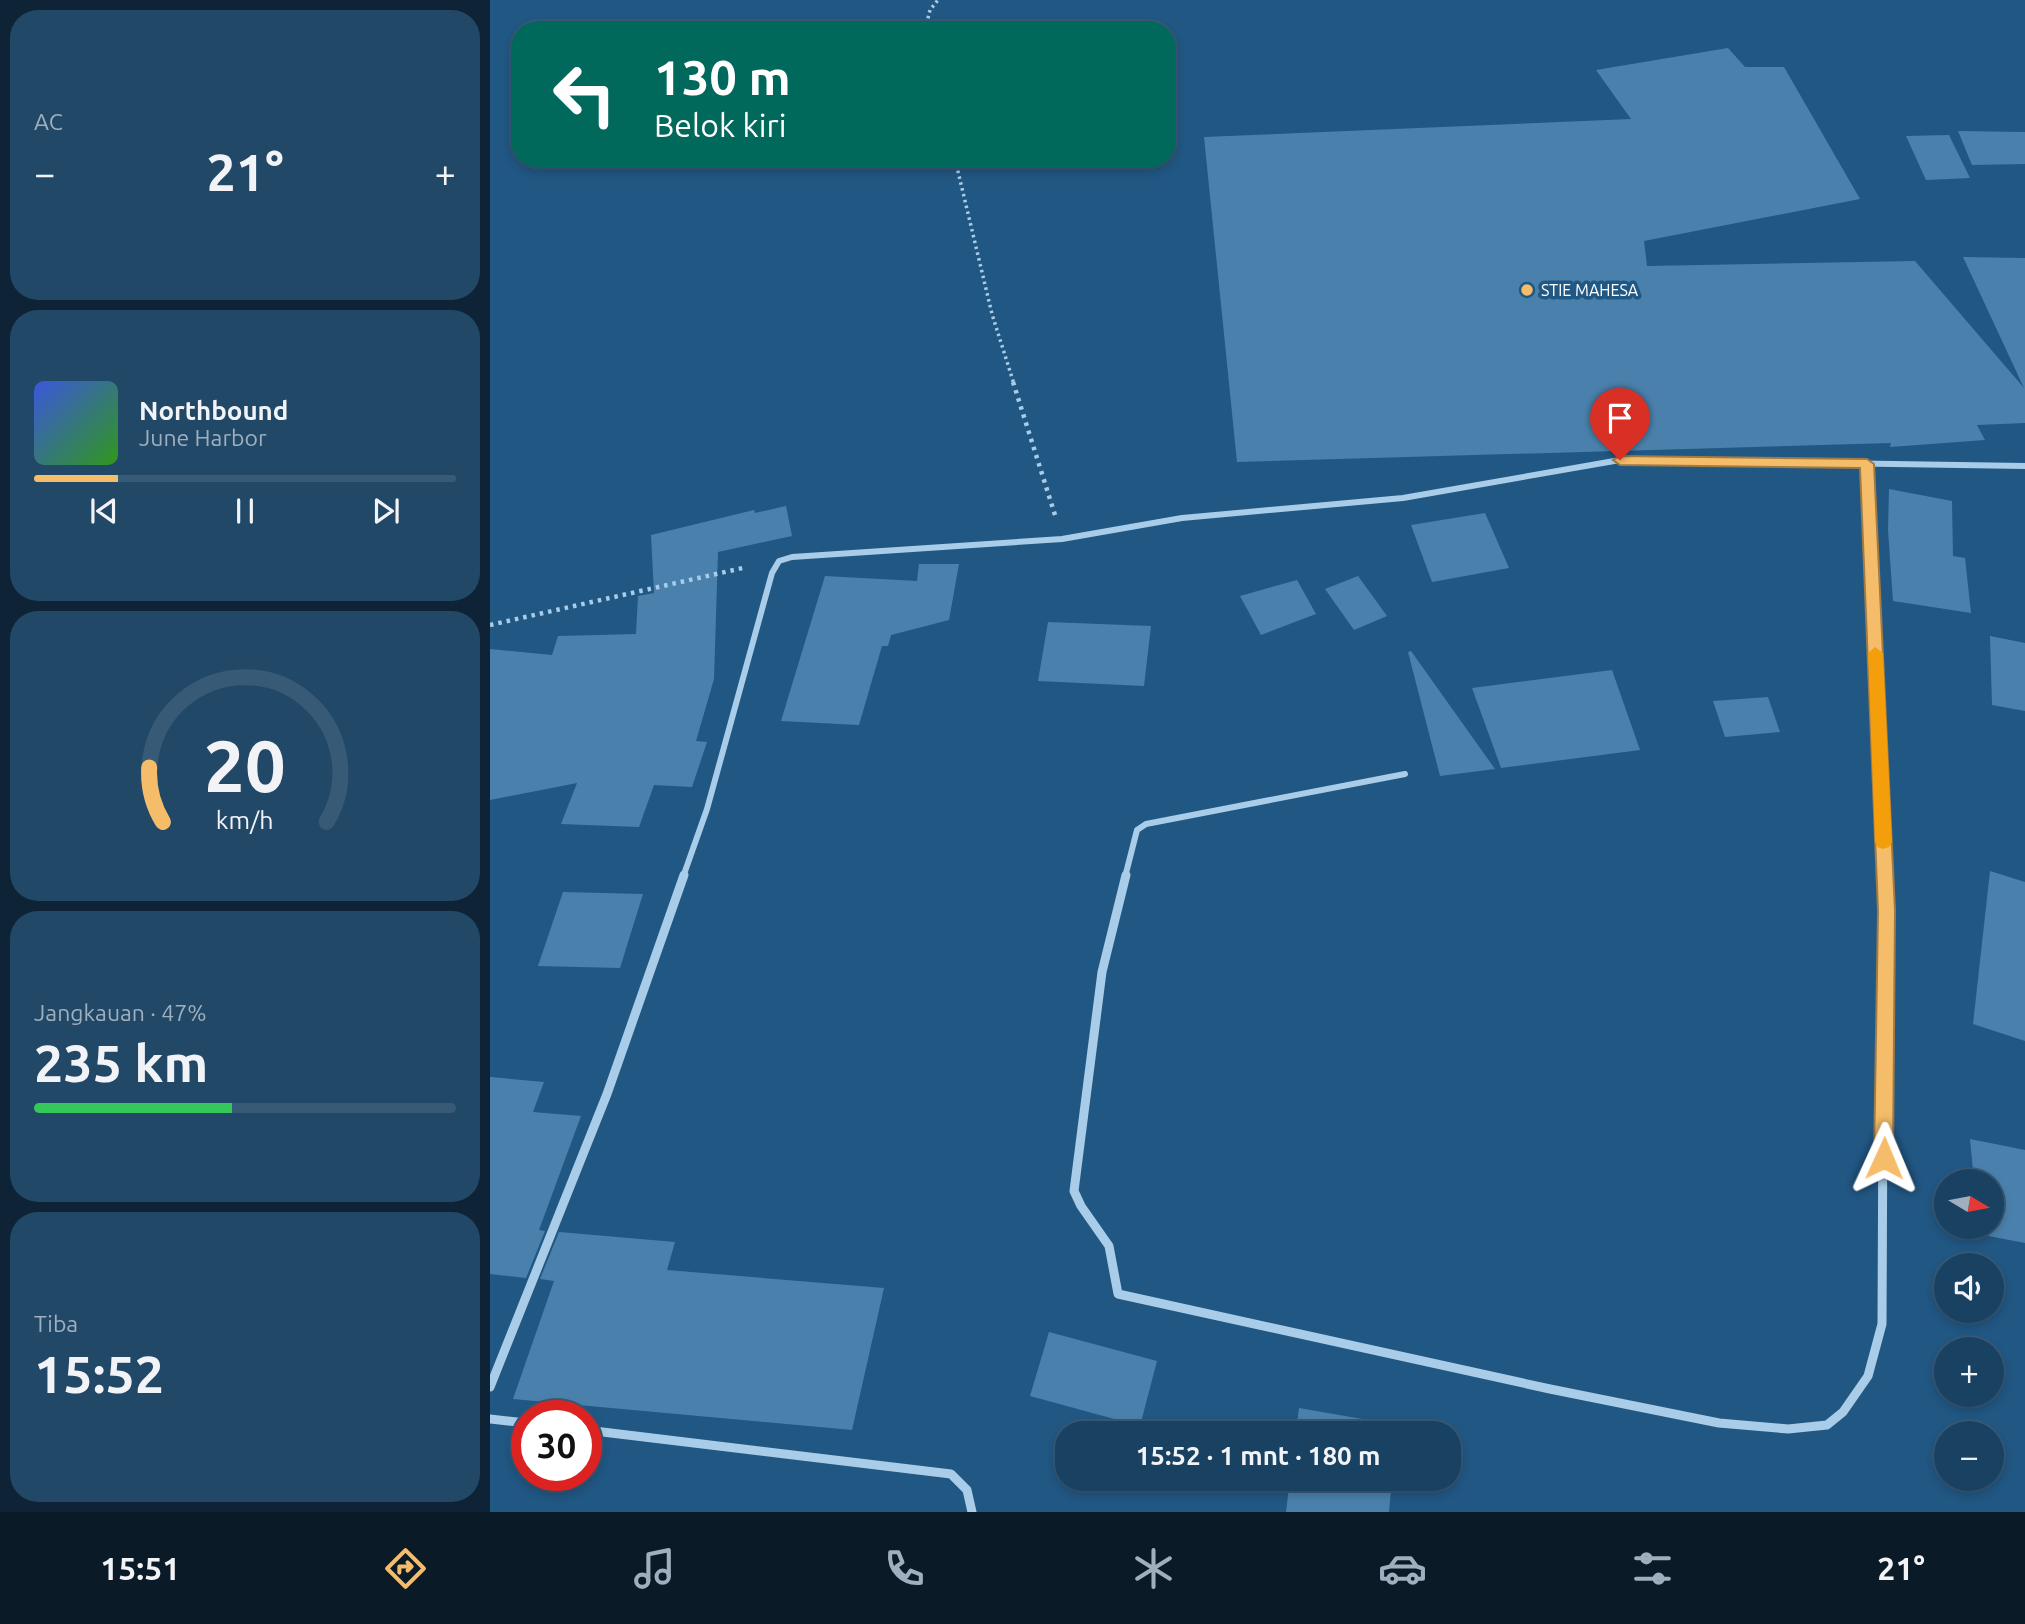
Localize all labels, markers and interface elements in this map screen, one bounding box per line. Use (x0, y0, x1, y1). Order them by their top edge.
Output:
icon: left (539, 49, 630, 140)
text: 130 m (654, 49, 791, 104)
text: Belok kiri (654, 107, 786, 143)
text: AC (34, 109, 63, 134)
text: 21° (206, 143, 284, 201)
text: − (34, 152, 55, 194)
text: + (435, 152, 456, 194)
place label: STIE MAHESA (1541, 281, 1639, 299)
marker: STIE MAHESA (1519, 282, 1535, 298)
pin (1590, 388, 1650, 460)
text: Northbound (139, 396, 288, 425)
icon: arrive (1601, 399, 1639, 437)
text: June Harbor (139, 425, 267, 450)
icon: previous (85, 492, 123, 530)
icon: pause (226, 492, 264, 530)
icon: next (367, 492, 405, 530)
text: 20 (204, 724, 286, 806)
text: km/h (216, 806, 274, 834)
text: Jangkauan · 47% (34, 1000, 206, 1025)
text: 235 km (34, 1034, 208, 1092)
position arrow (1847, 1121, 1921, 1195)
north arrow (1934, 1169, 2004, 1239)
map controls (1934, 1169, 2004, 1491)
button: sound (1934, 1253, 2004, 1323)
text: Tiba (34, 1311, 78, 1336)
button: + (1934, 1337, 2004, 1407)
text: 15:52 (34, 1345, 164, 1403)
speed limit sign: 30 (511, 1400, 602, 1491)
button: − (1934, 1421, 2004, 1491)
text: 15:52 · 1 mnt · 180 m (1136, 1441, 1380, 1470)
icon: directions (381, 1544, 430, 1593)
icon: music (630, 1544, 679, 1593)
icon: phone (880, 1544, 929, 1593)
icon: climate (1129, 1544, 1178, 1593)
icon: car (1378, 1544, 1427, 1593)
icon: filters (1628, 1544, 1677, 1593)
text: 15:51 (100, 1550, 180, 1586)
text: 21° (1877, 1550, 1925, 1586)

